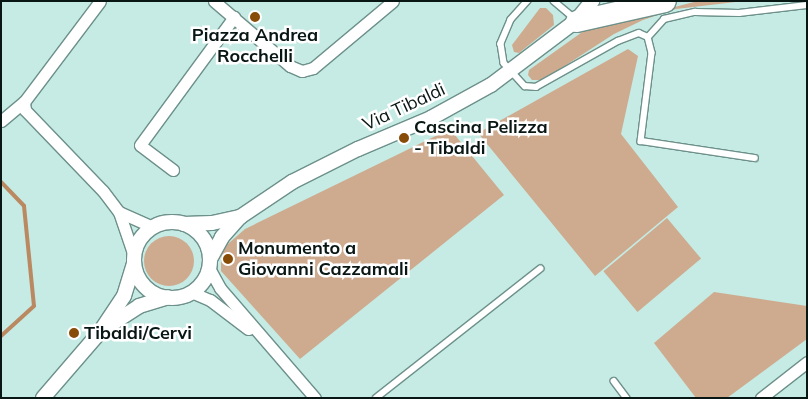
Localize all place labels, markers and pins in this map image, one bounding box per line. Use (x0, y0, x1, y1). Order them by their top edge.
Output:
marker: Piazza Andrea Rocchelli (249, 11, 261, 23)
place label: Piazza Andrea Rocchelli (192, 25, 318, 68)
place label: Cascina Pelizza - Tibaldi (414, 117, 548, 160)
marker: Cascina Pelizza - Tibaldi (398, 132, 410, 144)
place label: Monumento a Giovanni Cazzamali (238, 238, 409, 280)
marker: Monumento a Giovanni Cazzamali (222, 253, 234, 265)
place label: Tibaldi/Cervi (84, 322, 192, 344)
marker: Tibaldi/Cervi (68, 327, 80, 339)

